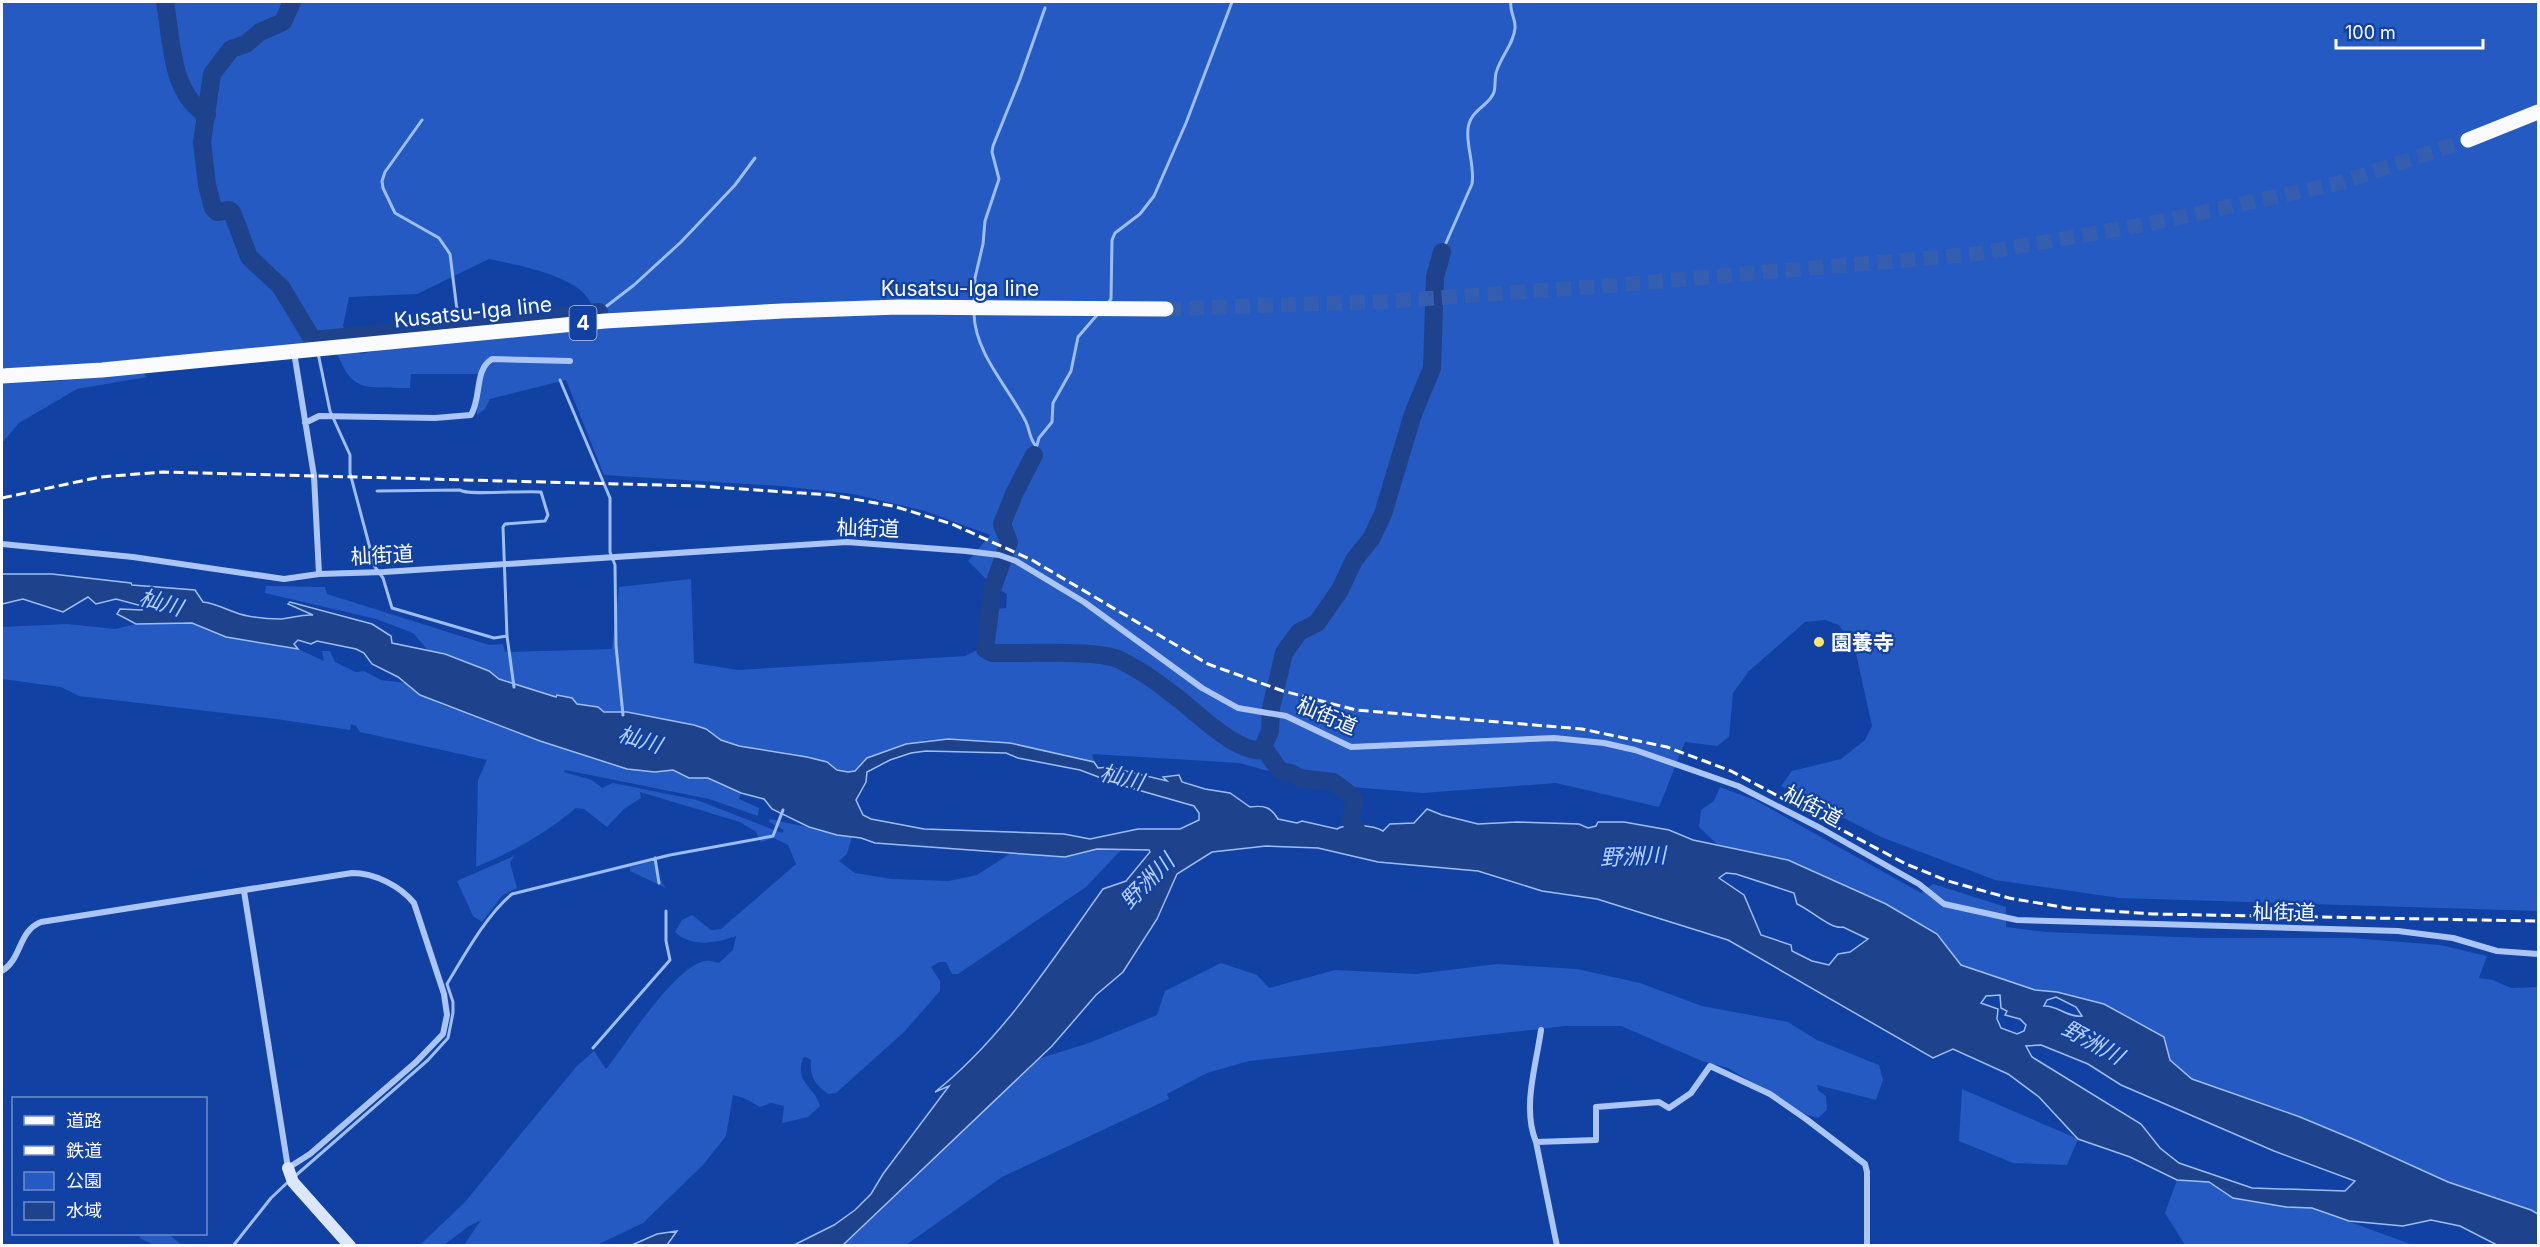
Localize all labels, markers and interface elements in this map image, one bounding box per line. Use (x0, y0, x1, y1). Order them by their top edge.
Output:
scale bar (2336, 12, 2483, 50)
text: 100 m (2345, 22, 2396, 43)
street label: Kusatsu-Iga line (881, 276, 1039, 301)
street label: Kusatsu-Iga line (393, 291, 553, 333)
road number: 4 (570, 306, 596, 340)
street label: 杣街道 (836, 514, 900, 542)
street label: 杣街道 (350, 541, 414, 569)
water label: 杣川 (136, 583, 188, 621)
place label: 園養寺 (1831, 630, 1894, 655)
marker: 園養寺 (1812, 635, 1826, 649)
street label: 杣街道 (1293, 692, 1361, 740)
water label: 杣川 (615, 720, 667, 758)
water label: 杣川 (1098, 759, 1148, 795)
street label: 杣街道 (1779, 780, 1847, 832)
water label: 野洲川 (1600, 842, 1668, 870)
water label: 野洲川 (1115, 847, 1181, 914)
street label: 杣街道 (2252, 899, 2316, 925)
water label: 野洲川 (2058, 1015, 2130, 1070)
legend (12, 1097, 207, 1235)
text: 道路 (66, 1110, 102, 1131)
text: 鉄道 (66, 1140, 102, 1161)
text: 公園 (66, 1170, 102, 1191)
text: 水域 (66, 1200, 102, 1221)

